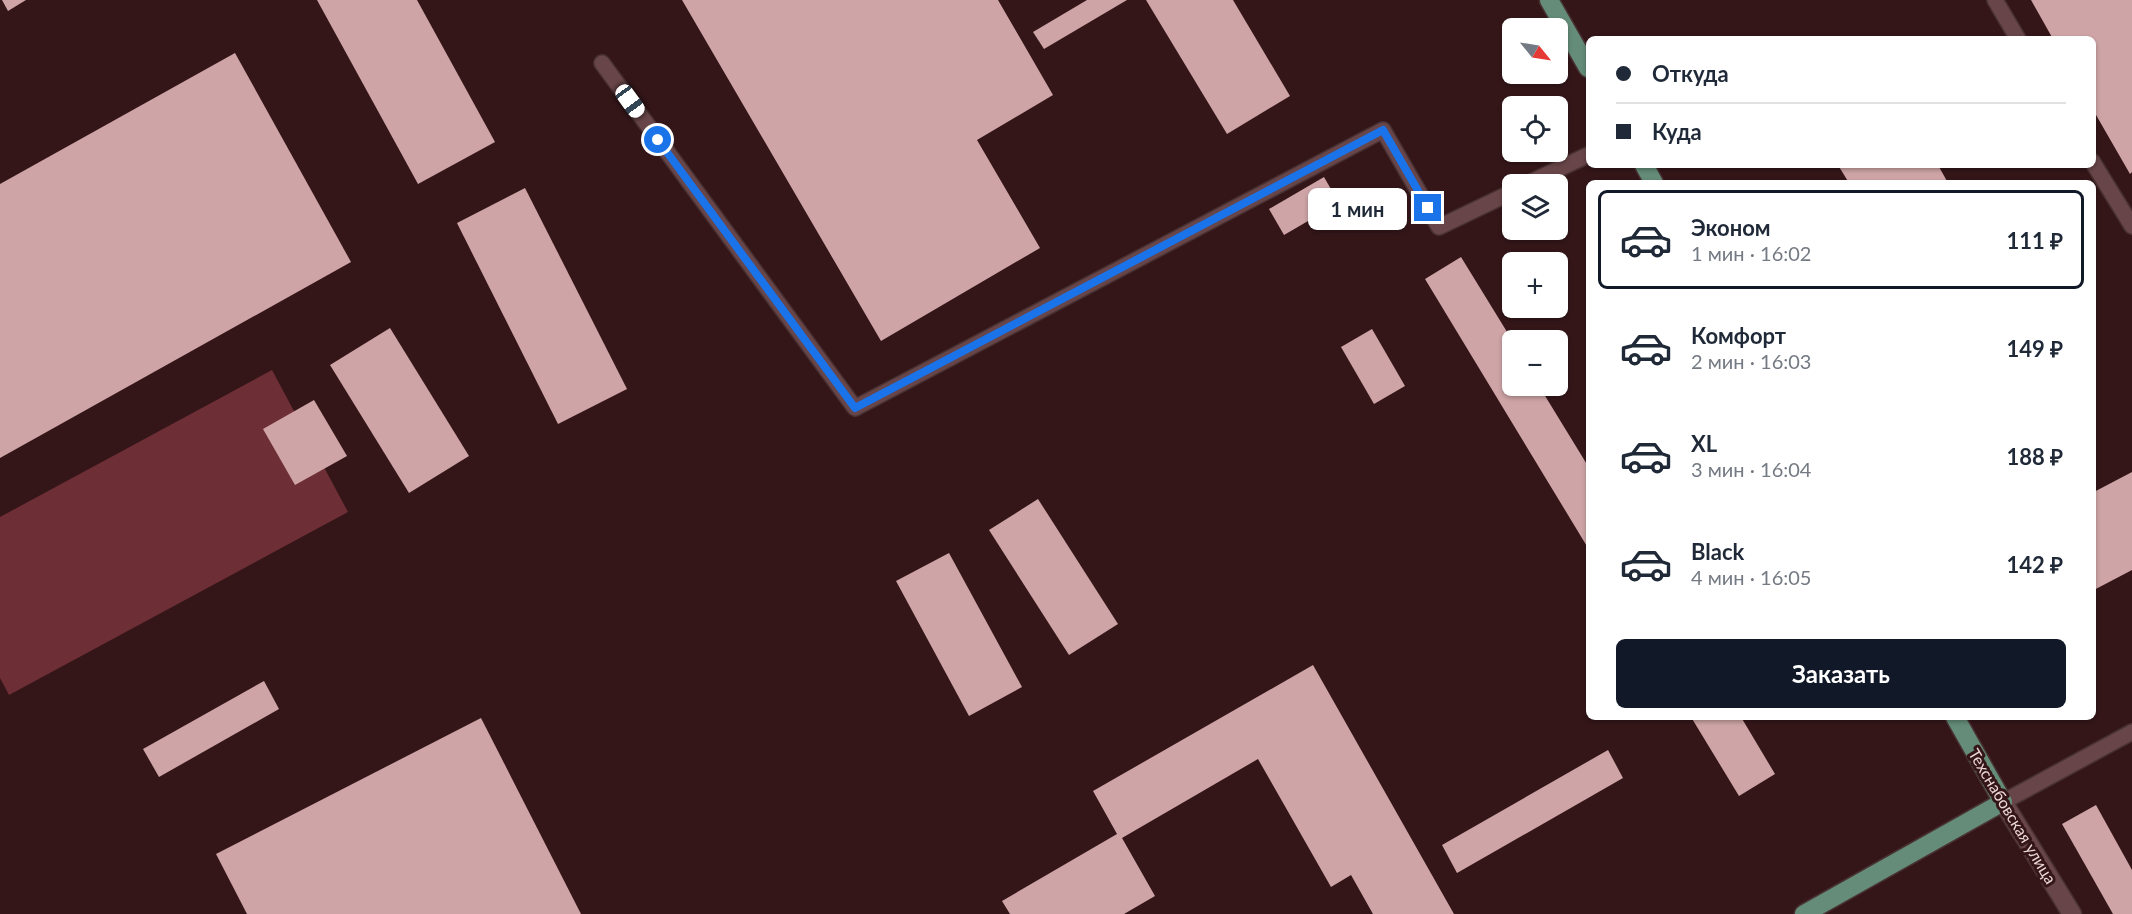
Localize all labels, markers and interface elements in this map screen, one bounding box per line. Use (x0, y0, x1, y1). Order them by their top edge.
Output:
north arrow (1502, 18, 1568, 84)
map controls (1502, 18, 1568, 396)
text: Откуда (1652, 60, 1729, 87)
car (612, 81, 648, 121)
button: locate (1502, 96, 1568, 162)
text: Куда (1652, 118, 1702, 145)
route start (644, 126, 671, 153)
button: layers (1502, 174, 1568, 240)
callout: 1 мин (1308, 187, 1407, 229)
route end (1414, 194, 1441, 221)
text: 1 мин (1331, 197, 1384, 221)
icon: car (1619, 213, 1673, 267)
text: Эконом (1691, 214, 1771, 241)
text: 111 ₽ (2007, 227, 2063, 254)
text: 1 мин · 16:02 (1691, 241, 1811, 265)
button: + (1502, 252, 1568, 318)
icon: car (1619, 321, 1673, 375)
text: Комфорт (1691, 322, 1786, 349)
button: − (1502, 330, 1568, 396)
text: 149 ₽ (2007, 335, 2063, 362)
text: 2 мин · 16:03 (1691, 349, 1811, 373)
icon: car (1619, 429, 1673, 483)
text: XL (1691, 430, 1717, 457)
text: 188 ₽ (2007, 443, 2063, 470)
text: 3 мин · 16:04 (1691, 457, 1811, 481)
icon: car (1619, 537, 1673, 591)
text: Black (1691, 538, 1744, 565)
text: 142 ₽ (2007, 551, 2063, 578)
text: 4 мин · 16:05 (1691, 565, 1811, 589)
button: Заказать (1616, 639, 2066, 708)
street label: Техснабовская улица (1965, 745, 2061, 887)

